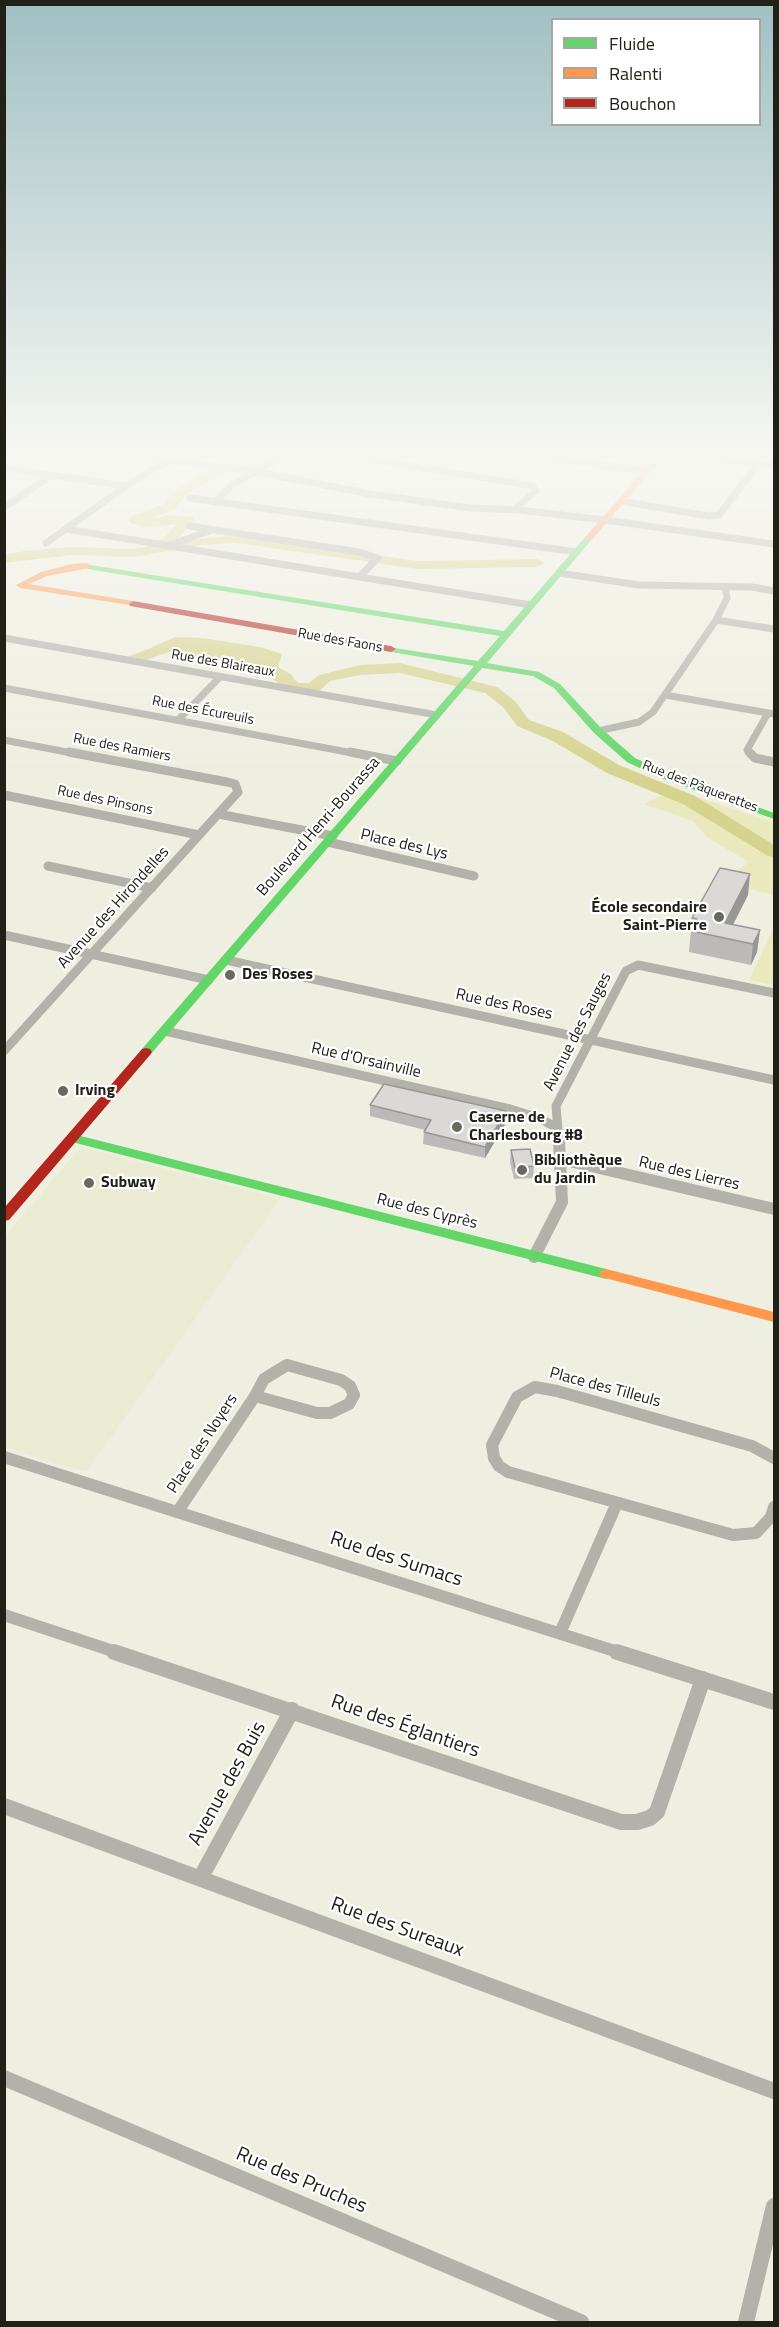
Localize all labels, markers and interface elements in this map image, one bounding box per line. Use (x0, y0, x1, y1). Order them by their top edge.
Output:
legend (551, 18, 761, 126)
text: Fluide (609, 30, 655, 57)
text: Ralenti (609, 60, 662, 87)
text: Bouchon (609, 90, 676, 117)
street label: Rue des Faons (296, 625, 384, 657)
street label: Rue des Blaireaux (170, 647, 276, 681)
street label: Rue des Écureuils (151, 693, 255, 729)
street label: Rue des Ramiers (72, 730, 172, 766)
street label: Boulevard Henri-Bourassa (253, 754, 385, 900)
street label: Rue des Pâquerettes (640, 757, 760, 817)
street label: Rue des Pinsons (56, 783, 154, 819)
street label: Place des Lys (358, 826, 450, 864)
street label: Avenue des Hirondelles (54, 843, 174, 973)
place label: École secondaire Saint-Pierre (591, 898, 707, 936)
marker: École secondaire Saint-Pierre (712, 910, 726, 924)
place label: Des Roses (242, 965, 313, 985)
marker: Des Roses (223, 968, 237, 982)
street label: Avenue des Sauges (540, 970, 616, 1094)
street label: Rue des Roses (454, 985, 554, 1025)
street label: Rue d'Orsainville (309, 1039, 423, 1083)
place label: Irving (75, 1081, 115, 1101)
marker: Irving (56, 1084, 70, 1098)
place label: Caserne de Charlesbourg #8 (469, 1108, 583, 1146)
marker: Caserne de Charlesbourg #8 (450, 1120, 464, 1134)
place label: Bibliothèque du Jardin (534, 1151, 622, 1189)
street label: Rue des Lierres (637, 1153, 741, 1195)
marker: Bibliothèque du Jardin (515, 1163, 529, 1177)
place label: Subway (101, 1173, 156, 1193)
marker: Subway (82, 1176, 96, 1190)
street label: Rue des Cyprès (375, 1190, 479, 1234)
street label: Place des Tilleuls (547, 1364, 663, 1412)
street label: Place des Noyers (164, 1391, 242, 1497)
street label: Rue des Sumacs (327, 1527, 465, 1593)
street label: Rue des Églantiers (327, 1690, 483, 1764)
street label: Avenue des Buis (184, 1718, 272, 1850)
street label: Rue des Sureaux (327, 1893, 467, 1963)
street label: Rue des Pruches (232, 2143, 370, 2219)

